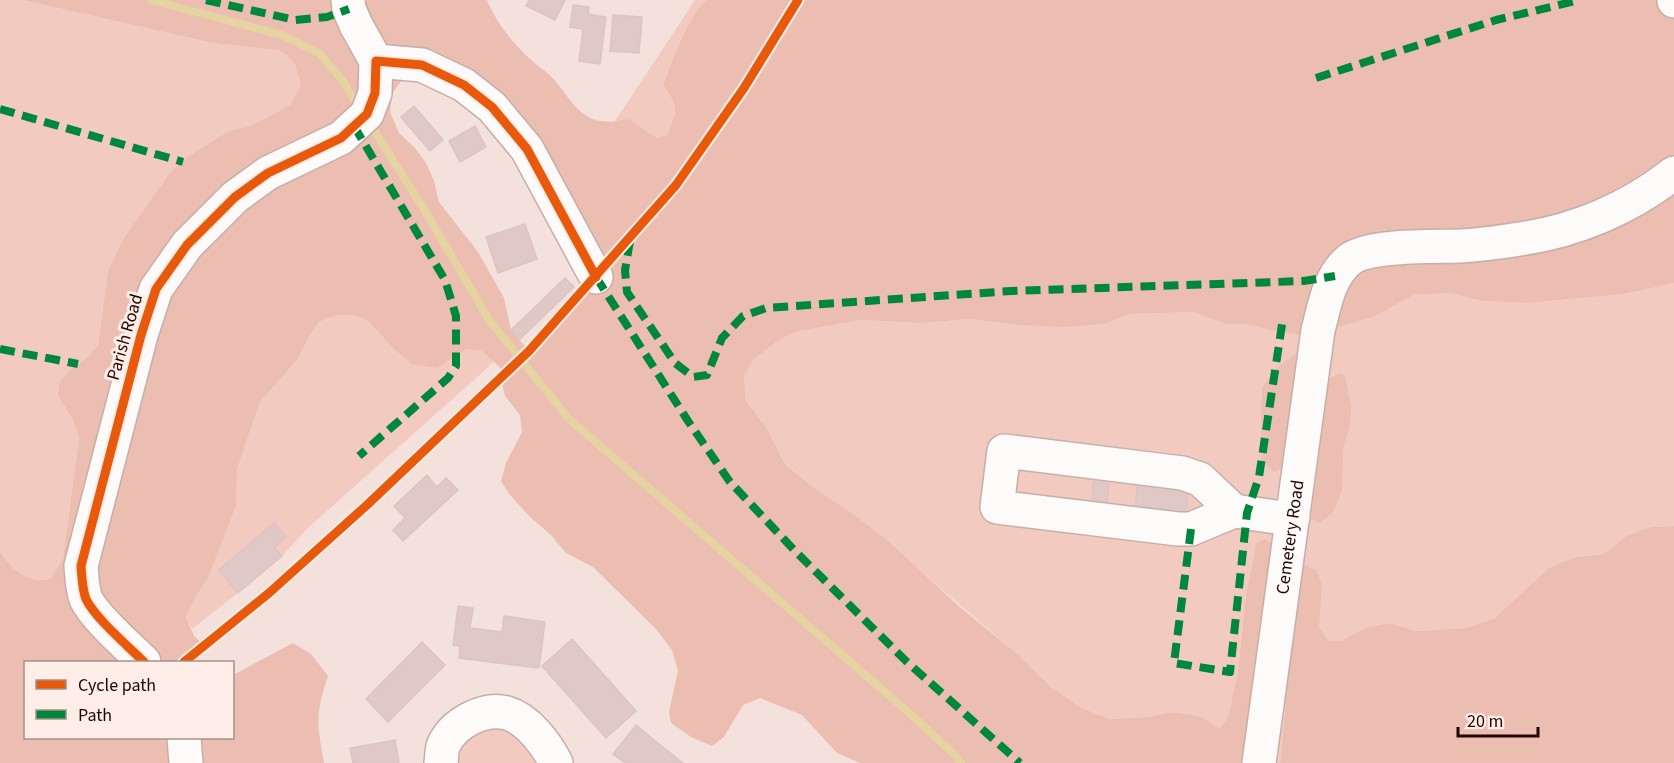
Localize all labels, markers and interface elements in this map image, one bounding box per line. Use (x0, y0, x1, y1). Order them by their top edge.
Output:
street label: Parish Road (101, 291, 149, 383)
street label: Cemetery Road (1270, 478, 1310, 596)
legend (24, 661, 234, 739)
text: Cycle path (78, 673, 156, 698)
scale bar (1458, 700, 1538, 738)
text: Path (78, 703, 112, 728)
text: 20 m (1467, 709, 1503, 734)

